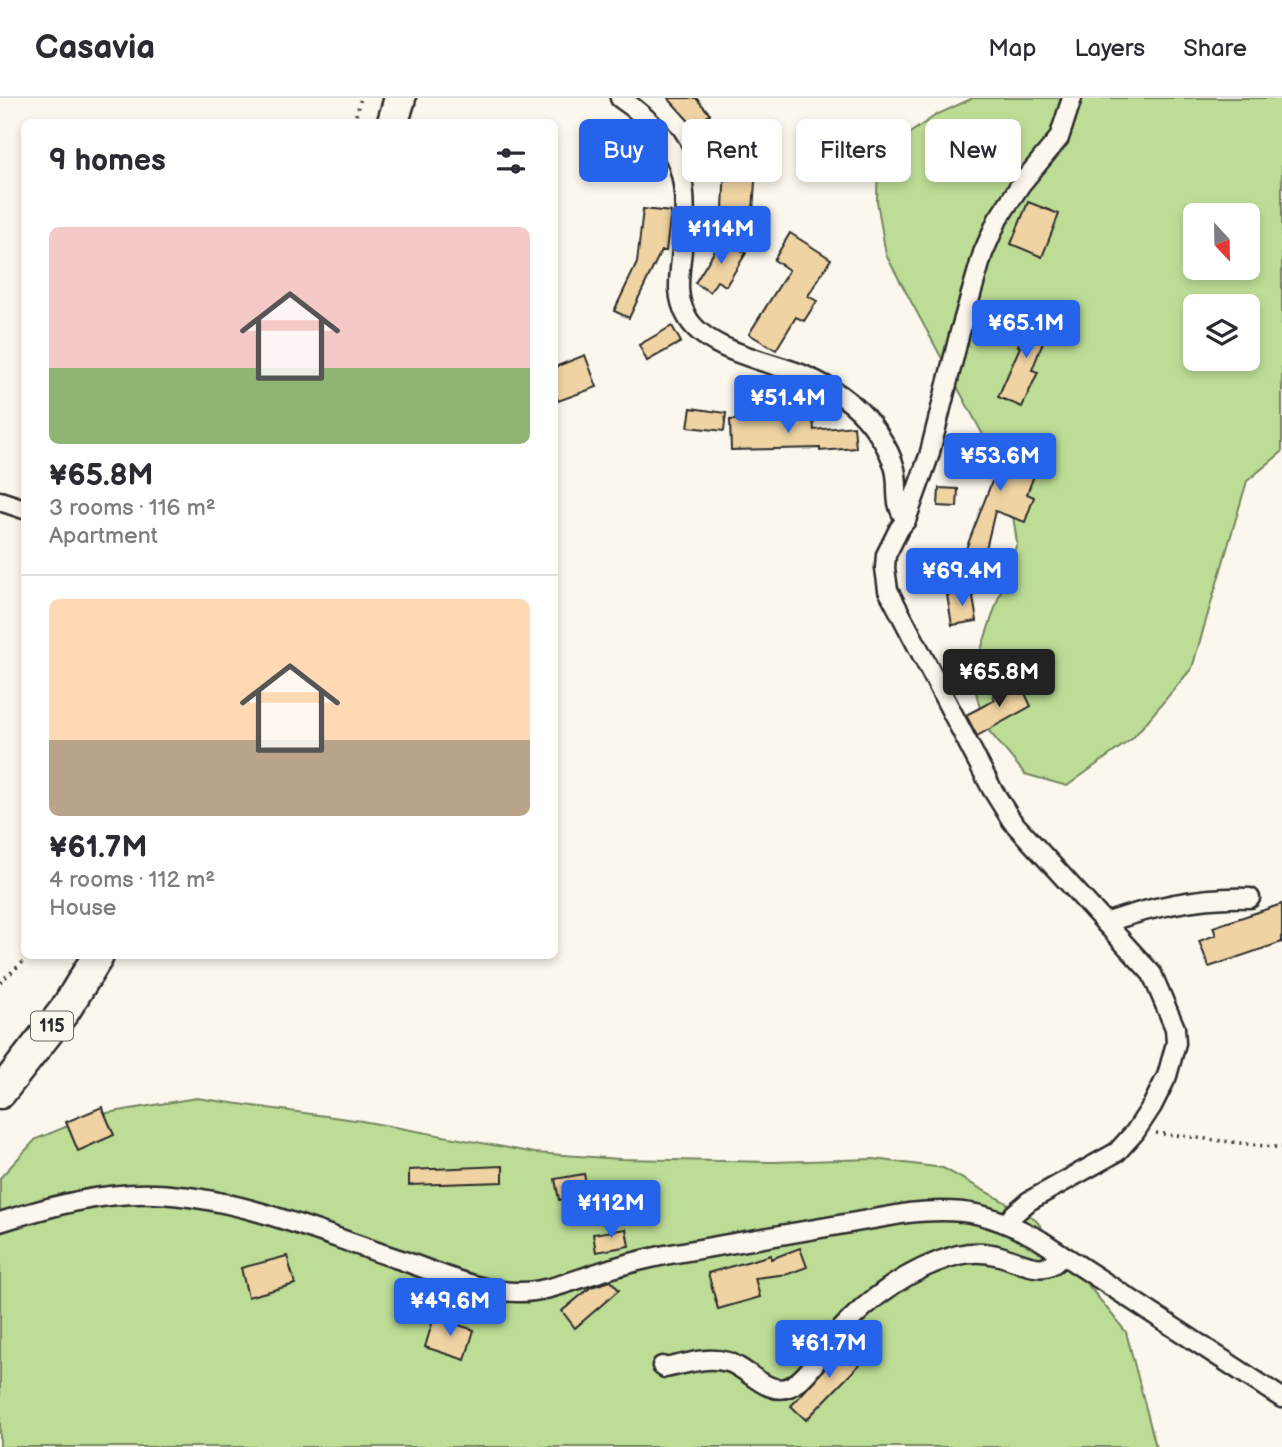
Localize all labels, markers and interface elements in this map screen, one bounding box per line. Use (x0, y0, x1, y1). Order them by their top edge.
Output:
text: Casavia (35, 28, 155, 68)
text: Map (988, 34, 1036, 63)
text: Layers (1074, 34, 1145, 63)
text: Share (1183, 34, 1247, 63)
chip: Buy (579, 119, 668, 182)
chip: Rent (682, 119, 782, 182)
chip: Filters (796, 119, 911, 182)
chip: New (925, 119, 1021, 182)
icon: filters (492, 142, 530, 180)
text: 9 homes (49, 143, 166, 179)
north arrow (1183, 203, 1260, 280)
map controls (1183, 203, 1260, 371)
pin: ¥114M (672, 206, 770, 266)
text: ¥114M (688, 215, 754, 243)
icon: home (227, 273, 353, 399)
button: layers (1183, 294, 1260, 371)
pin: ¥65.1M (969, 300, 1083, 360)
text: ¥65.1M (988, 309, 1064, 337)
pin: ¥51.4M (731, 376, 845, 435)
text: ¥51.4M (750, 384, 826, 412)
pin: ¥53.6M (943, 434, 1057, 493)
text: ¥53.6M (960, 442, 1040, 470)
text: ¥65.8M (49, 458, 153, 494)
text: 3 rooms · 116 m² (49, 494, 216, 522)
text: Apartment (49, 522, 158, 550)
pin: ¥69.4M (905, 548, 1019, 608)
text: ¥69.4M (922, 557, 1002, 585)
icon: home (227, 645, 353, 771)
pin: ¥65.8M (942, 650, 1056, 709)
text: ¥65.8M (959, 658, 1039, 686)
text: ¥61.7M (49, 830, 147, 866)
text: 4 rooms · 112 m² (49, 866, 215, 894)
text: House (49, 894, 116, 922)
road number: 115 (31, 1012, 73, 1041)
pin: ¥112M (562, 1180, 660, 1240)
text: ¥112M (577, 1189, 645, 1217)
pin: ¥49.6M (393, 1278, 507, 1338)
text: ¥49.6M (410, 1287, 490, 1315)
pin: ¥61.7M (772, 1320, 886, 1380)
text: ¥61.7M (791, 1329, 867, 1357)

